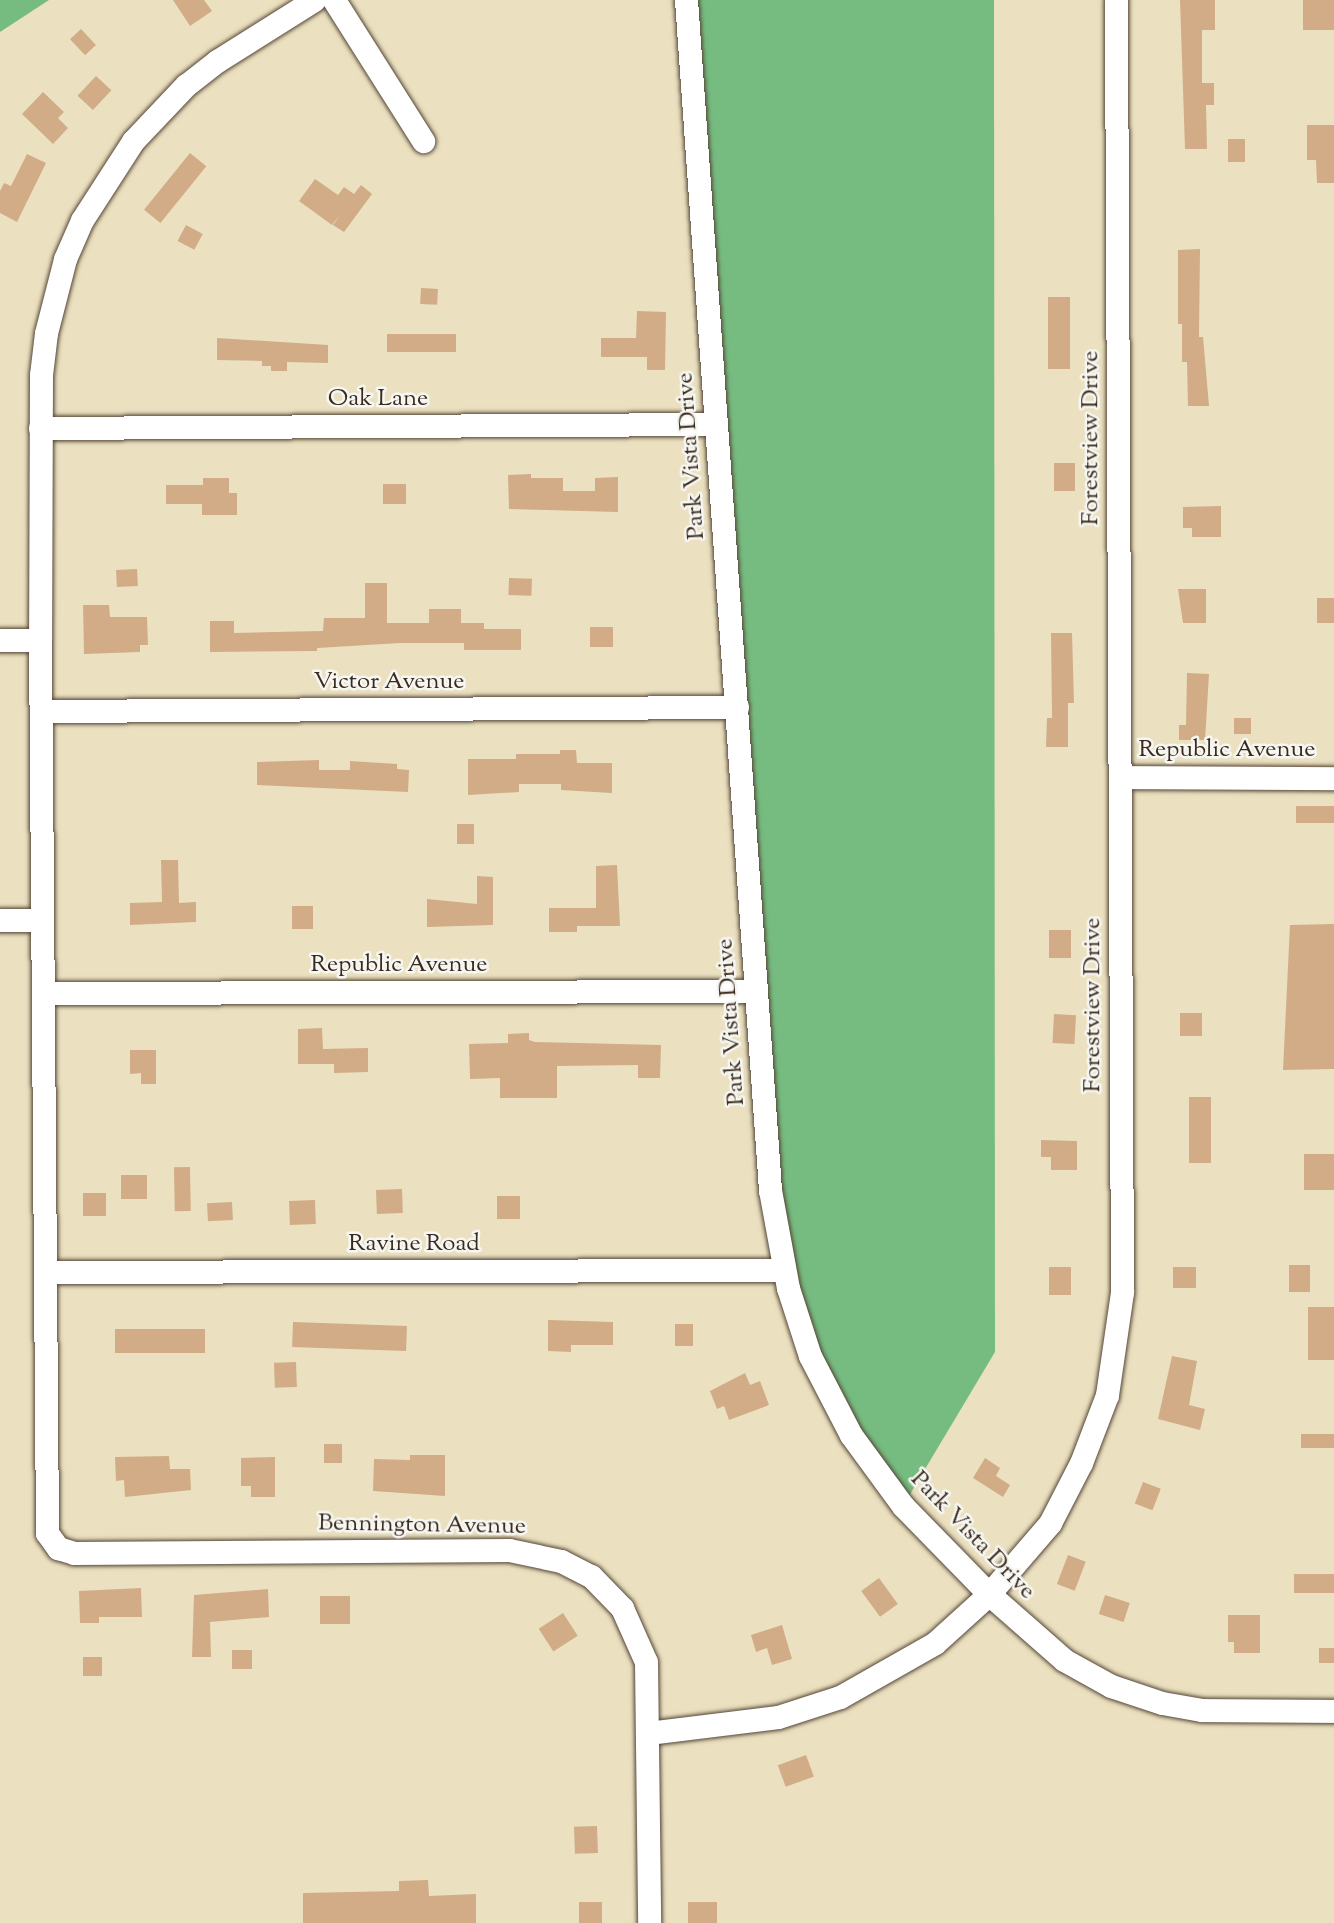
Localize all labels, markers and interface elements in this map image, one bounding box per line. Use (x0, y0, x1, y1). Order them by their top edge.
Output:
street label: Forestview Drive (1078, 351, 1106, 525)
street label: Park Vista Drive (672, 372, 712, 540)
street label: Oak Lane (328, 386, 428, 414)
street label: Victor Avenue (313, 669, 465, 697)
street label: Republic Avenue (1139, 737, 1315, 765)
street label: Forestview Drive (1080, 918, 1108, 1092)
street label: Park Vista Drive (712, 938, 752, 1106)
street label: Republic Avenue (311, 952, 487, 980)
street label: Ravine Road (348, 1231, 480, 1259)
street label: Park Vista Drive (904, 1466, 1040, 1606)
street label: Bennington Avenue (318, 1510, 526, 1542)

